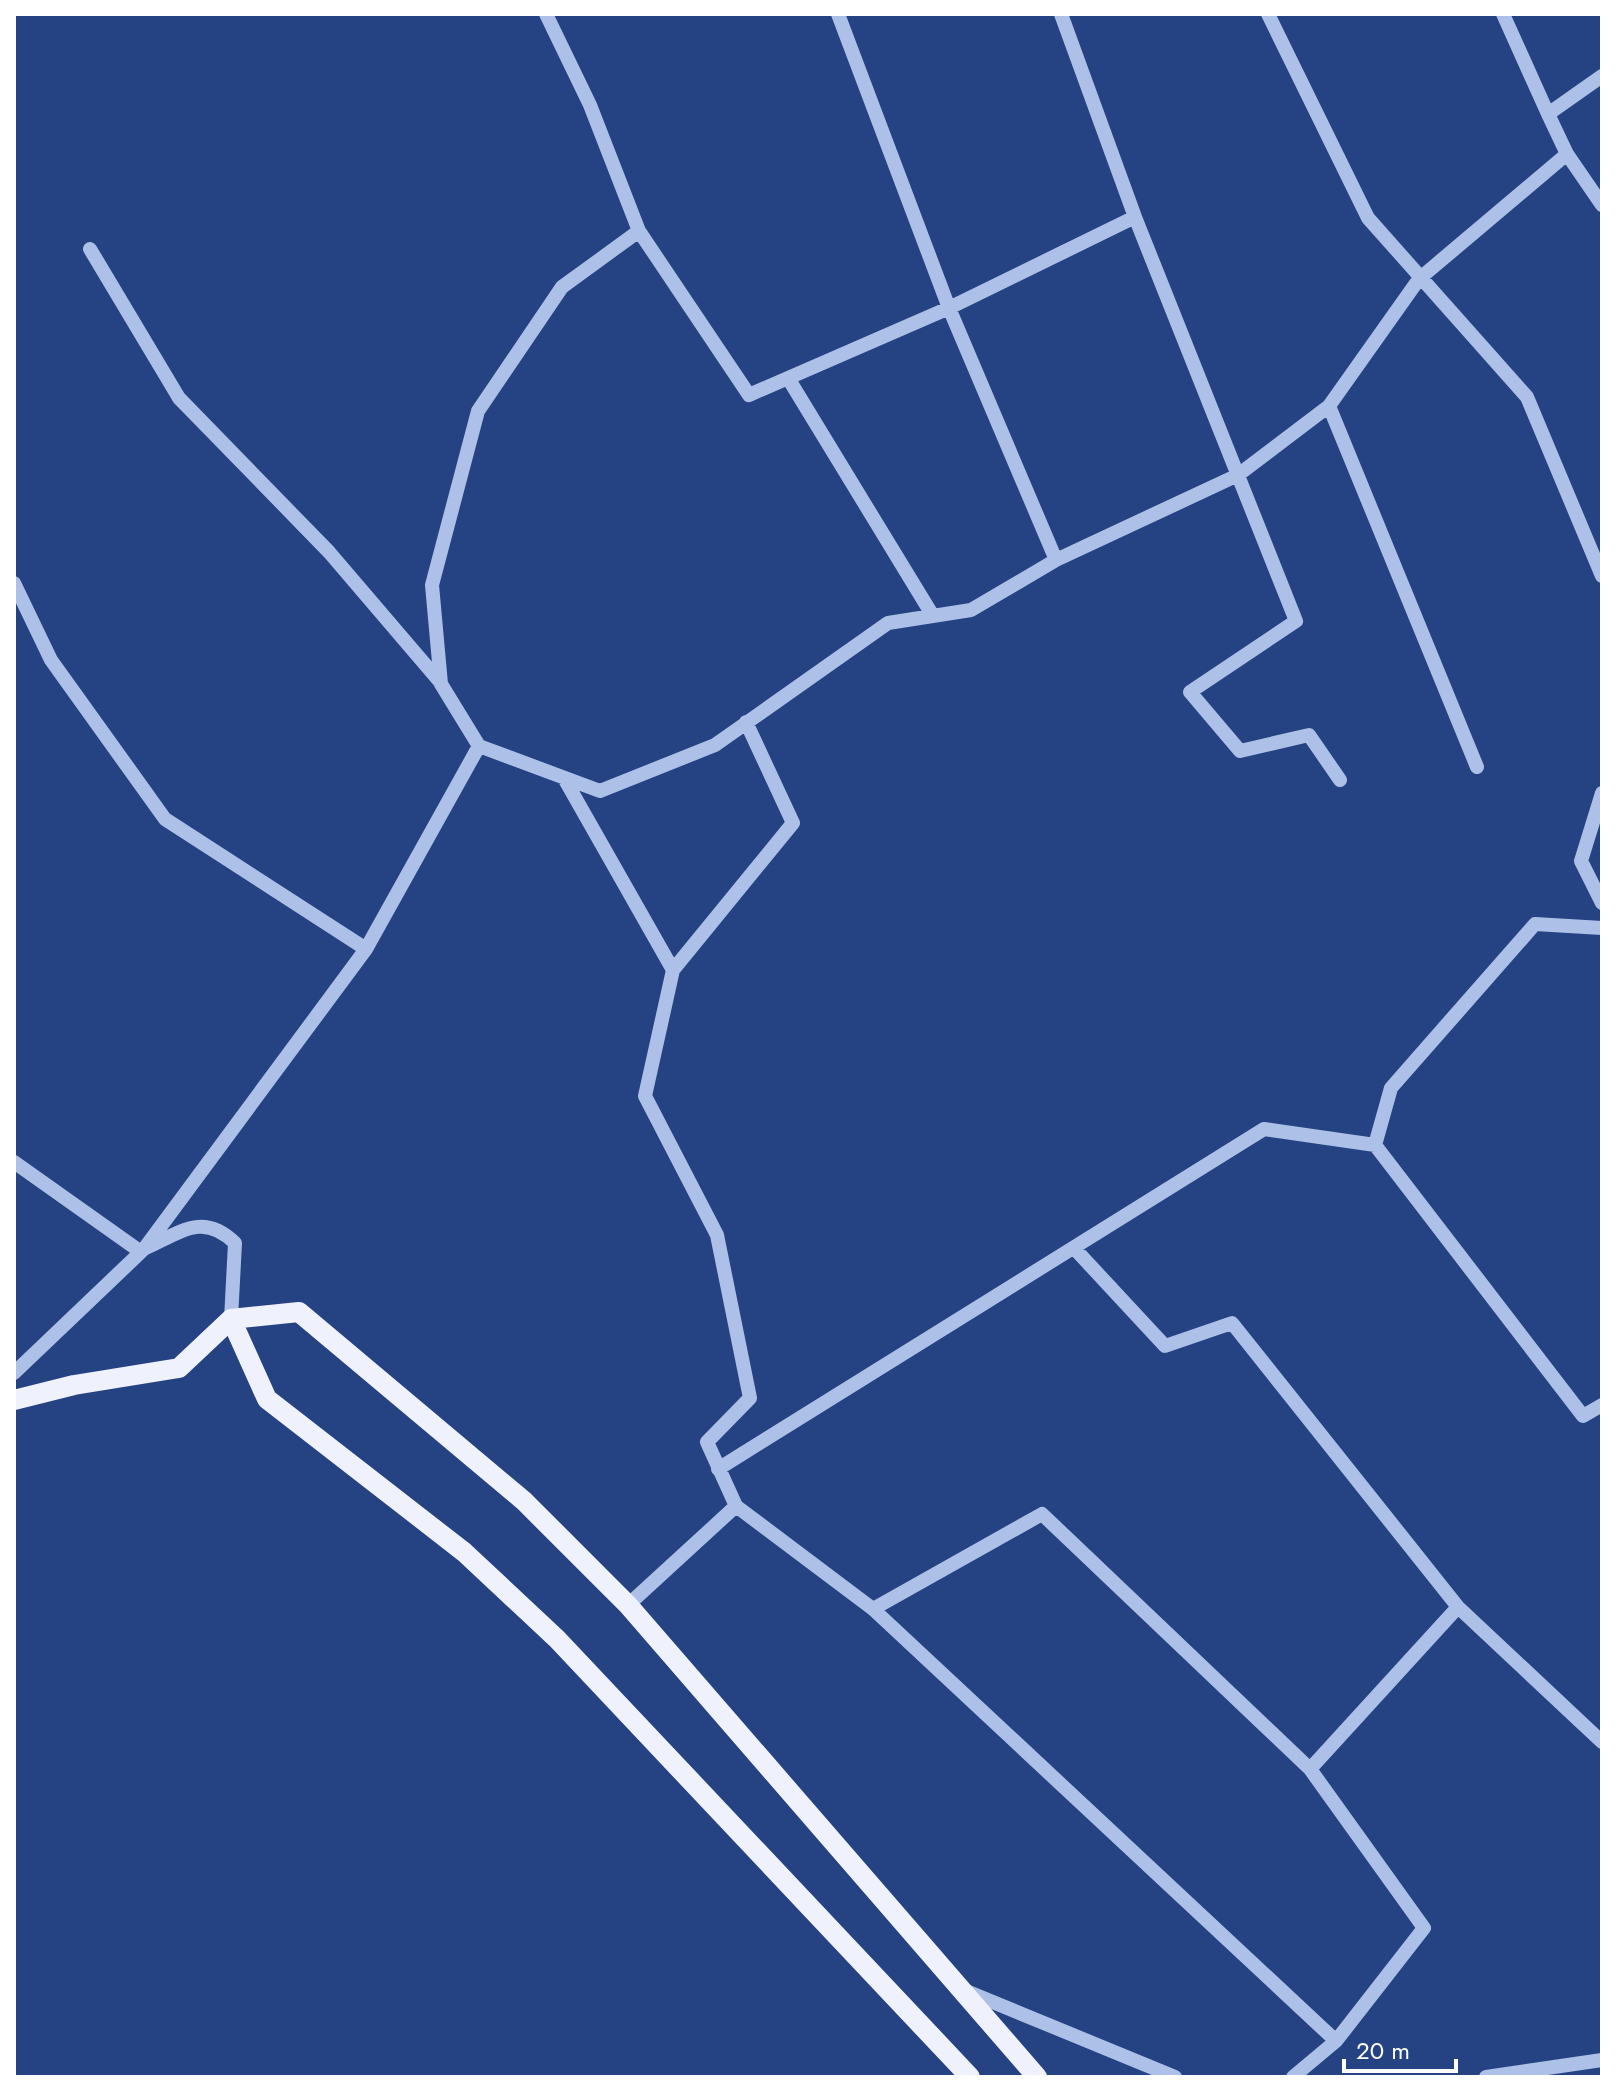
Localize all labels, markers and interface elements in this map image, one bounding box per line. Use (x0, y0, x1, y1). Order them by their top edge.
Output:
scale bar (1344, 2023, 1456, 2073)
text: 20 m (1356, 2033, 1410, 2068)

